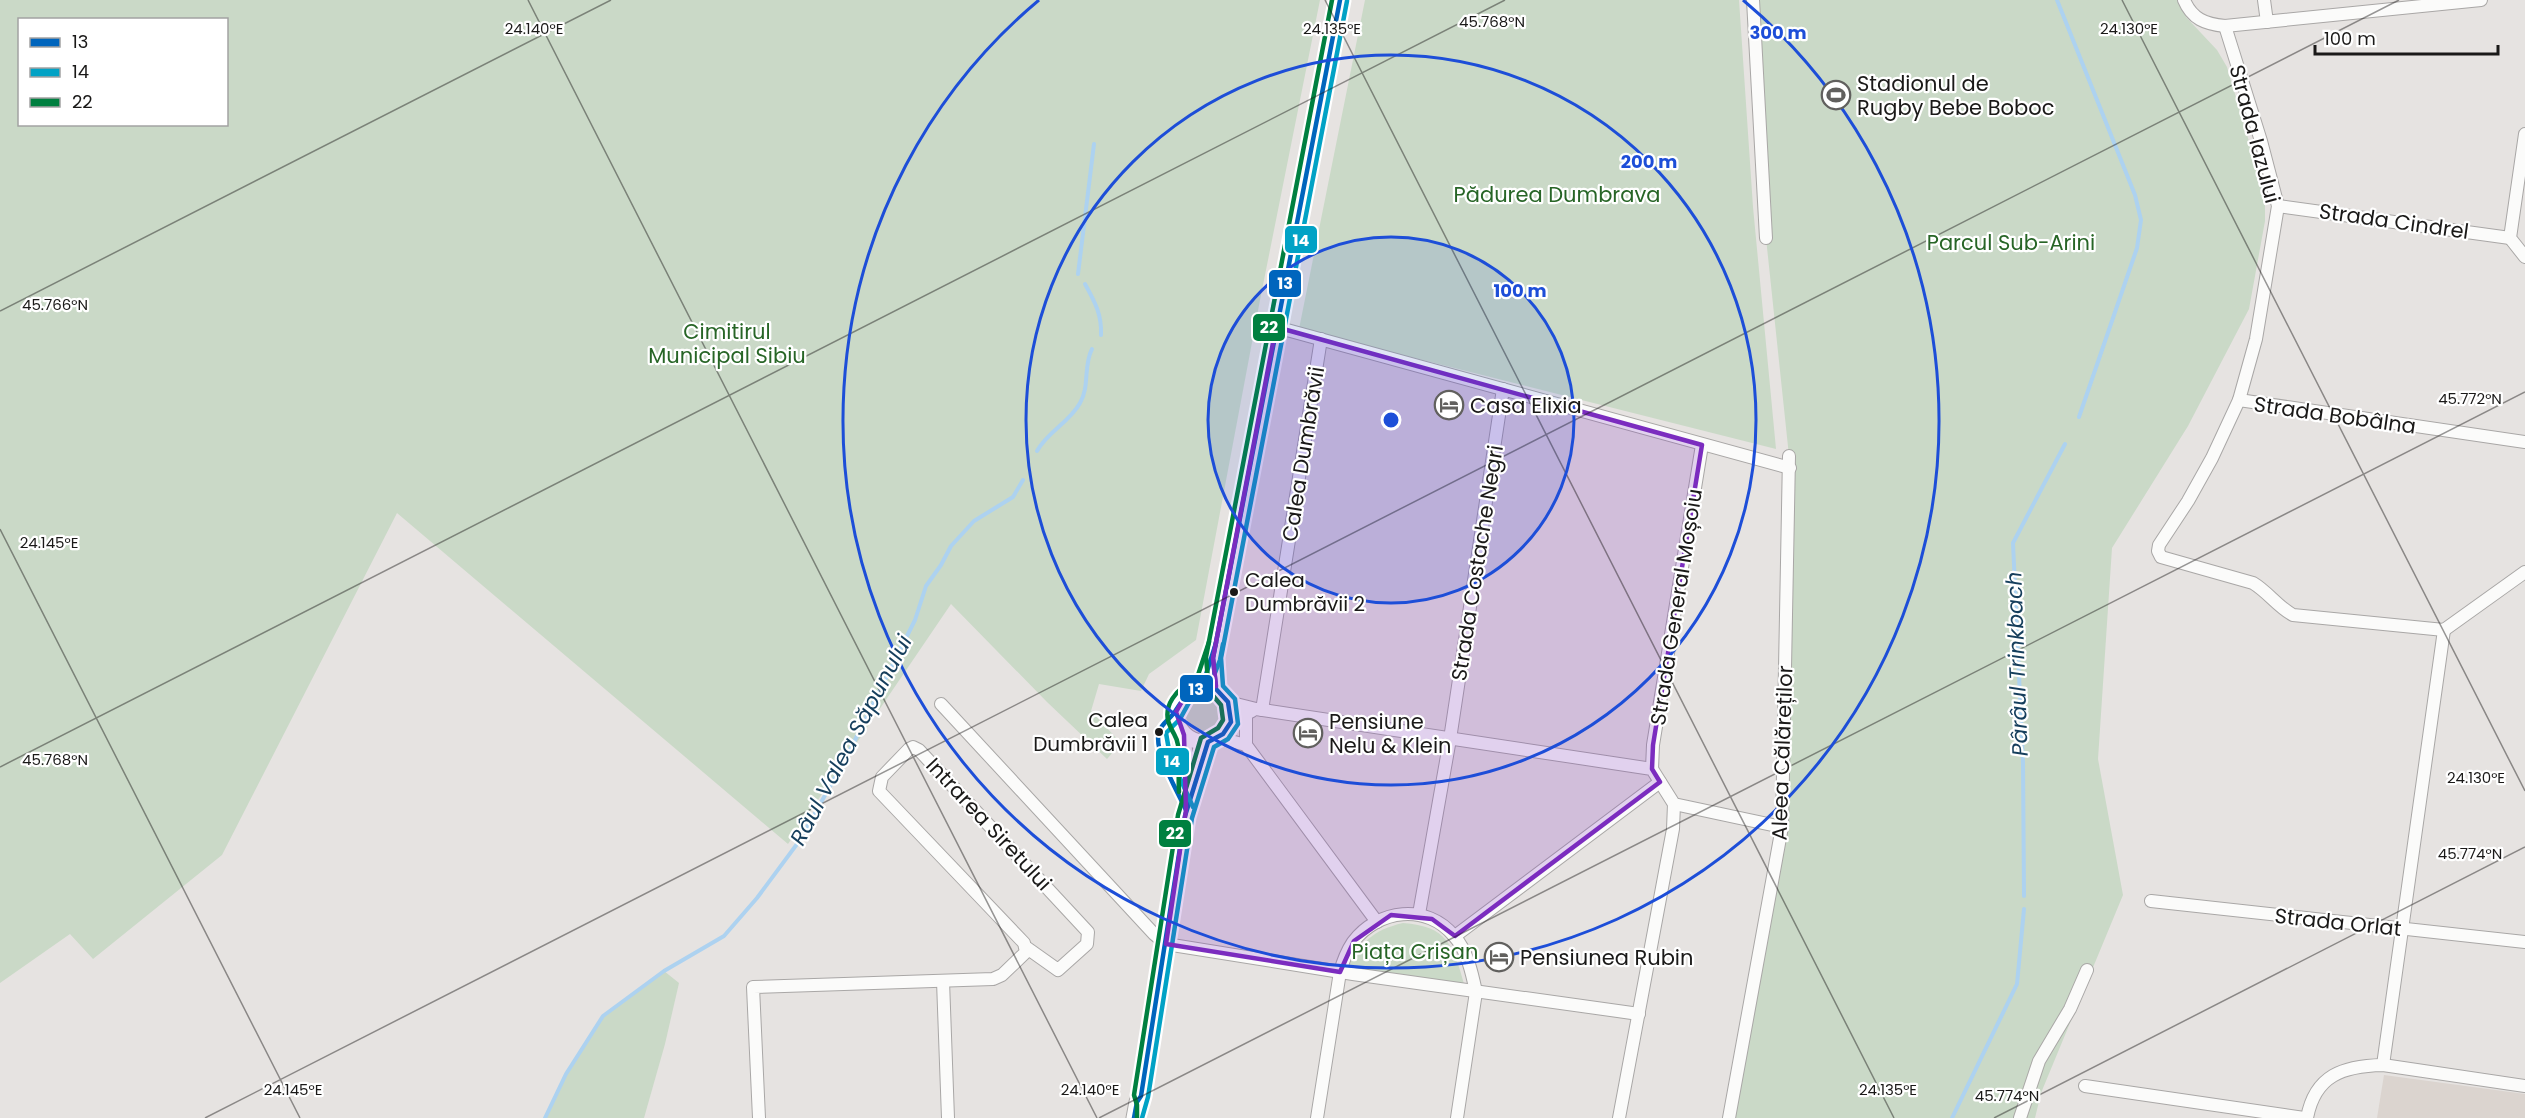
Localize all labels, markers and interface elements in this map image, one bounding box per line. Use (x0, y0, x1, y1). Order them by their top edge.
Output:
text: 45.768°N (1459, 11, 1525, 32)
legend (18, 18, 228, 126)
text: 24.140°E (505, 18, 563, 39)
text: 24.135°E (1303, 18, 1361, 39)
text: 24.130°E (2100, 18, 2158, 39)
scale bar (2315, 18, 2498, 56)
text: 300 m (1749, 20, 1807, 45)
text: 100 m (2324, 26, 2376, 51)
text: 13 (72, 29, 88, 54)
text: 14 (72, 59, 89, 84)
street label: Strada Iazului (2223, 62, 2287, 206)
place label: Stadionul de Rugby Bebe Boboc (1857, 69, 2054, 122)
sports icon: Stadionul de Rugby Bebe Boboc (1820, 79, 1852, 111)
text: 22 (72, 89, 93, 114)
text: 200 m (1621, 149, 1677, 174)
park label: Pădurea Dumbrava (1454, 180, 1660, 209)
street label: Strada Cindrel (2317, 196, 2471, 246)
line badge: 14 (1284, 225, 1318, 254)
park label: Parcul Sub-Arini (1927, 228, 2095, 257)
text: 14 (1293, 229, 1310, 252)
line badge: 13 (1268, 269, 1302, 298)
text: 13 (1277, 272, 1293, 295)
text: 100 m (1493, 278, 1547, 303)
text: 45.766°N (22, 294, 88, 315)
line badge: 22 (1252, 313, 1286, 342)
text: 22 (1260, 316, 1278, 339)
park label: Cimitirul Municipal Sibiu (648, 317, 806, 370)
street label: Calea Dumbrăvii (1275, 364, 1331, 544)
text: 45.772°N (2438, 388, 2502, 409)
hotel icon: Casa Elixia (1433, 389, 1465, 421)
street label: Strada Bobâlna (2252, 389, 2418, 441)
place label: Casa Elixia (1470, 391, 1582, 420)
centre of rings (1381, 410, 1401, 430)
street label: Strada Costache Negri (1444, 443, 1510, 683)
street label: Strada General Moșoiu (1643, 487, 1709, 727)
text: 24.145°E (20, 532, 78, 553)
place label: Calea Dumbrăvii 2 (1245, 566, 1365, 618)
water label: Pârâul Trinkbach (1998, 571, 2036, 757)
marker: Calea Dumbrăvii 2 (1228, 586, 1240, 598)
water label: Râul Valea Săpunului (782, 629, 920, 851)
street label: Aleea Călăreților (1764, 665, 1800, 841)
line badge: 13 (1179, 674, 1214, 703)
text: 13 (1188, 678, 1204, 701)
place label: Calea Dumbrăvii 1 (1033, 706, 1148, 758)
place label: Pensiune Nelu & Klein (1329, 707, 1452, 760)
hotel icon: Pensiune Nelu & Klein (1292, 717, 1324, 749)
marker: Calea Dumbrăvii 1 (1153, 726, 1165, 738)
line badge: 14 (1155, 747, 1190, 776)
text: 45.768°N (22, 749, 88, 770)
text: 14 (1164, 750, 1181, 773)
street label: Intrarea Siretului (920, 751, 1058, 897)
text: 24.130°E (2447, 767, 2505, 788)
line badge: 22 (1158, 819, 1192, 848)
text: 22 (1166, 822, 1184, 845)
text: 45.774°N (2438, 843, 2502, 864)
street label: Strada Orlat (2273, 901, 2403, 943)
park label: Piața Crișan (1352, 937, 1478, 966)
hotel icon: Pensiunea Rubin (1483, 941, 1515, 973)
place label: Pensiunea Rubin (1520, 943, 1693, 972)
text: 24.145°E (264, 1079, 322, 1100)
text: 24.140°E (1061, 1079, 1119, 1100)
text: 24.135°E (1859, 1079, 1917, 1100)
text: 45.774°N (1975, 1085, 2039, 1106)

